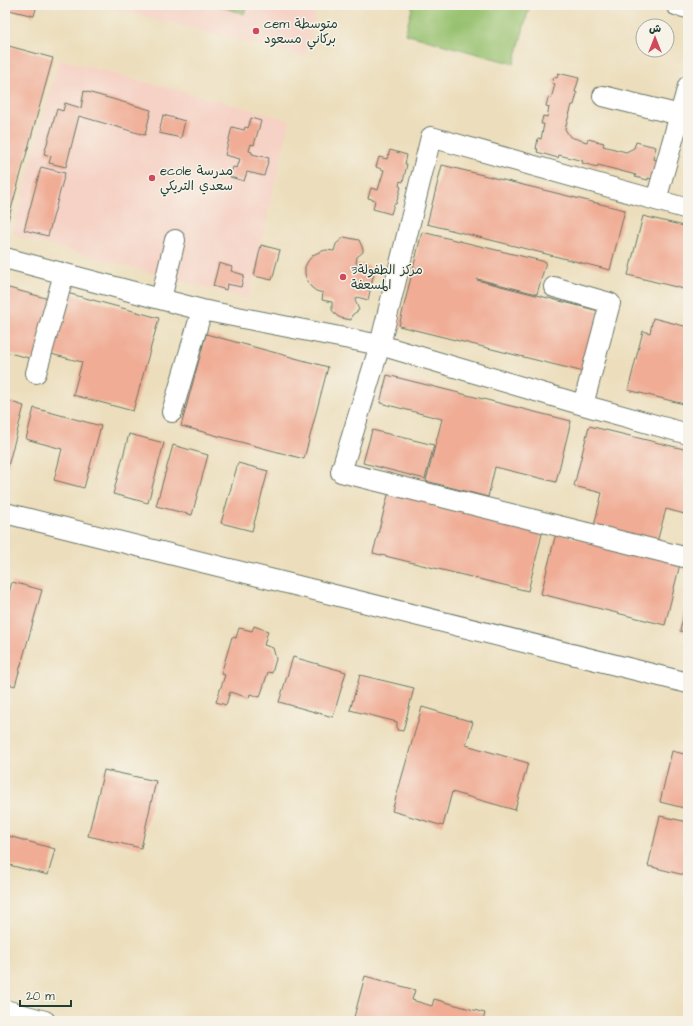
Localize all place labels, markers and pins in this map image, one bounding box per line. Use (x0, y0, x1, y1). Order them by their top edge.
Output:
place label: cem متوسطة بركاني مسعود (264, 15, 338, 50)
marker: cem متوسطة بركاني مسعود (251, 26, 261, 36)
place label: ecole مدرسة سعدي التريكي (160, 162, 233, 197)
marker: ecole مدرسة سعدي التريكي (147, 173, 157, 183)
place label: 3مركز الطفولة المسعفة (351, 261, 423, 294)
marker: 3مركز الطفولة المسعفة (338, 272, 348, 282)

